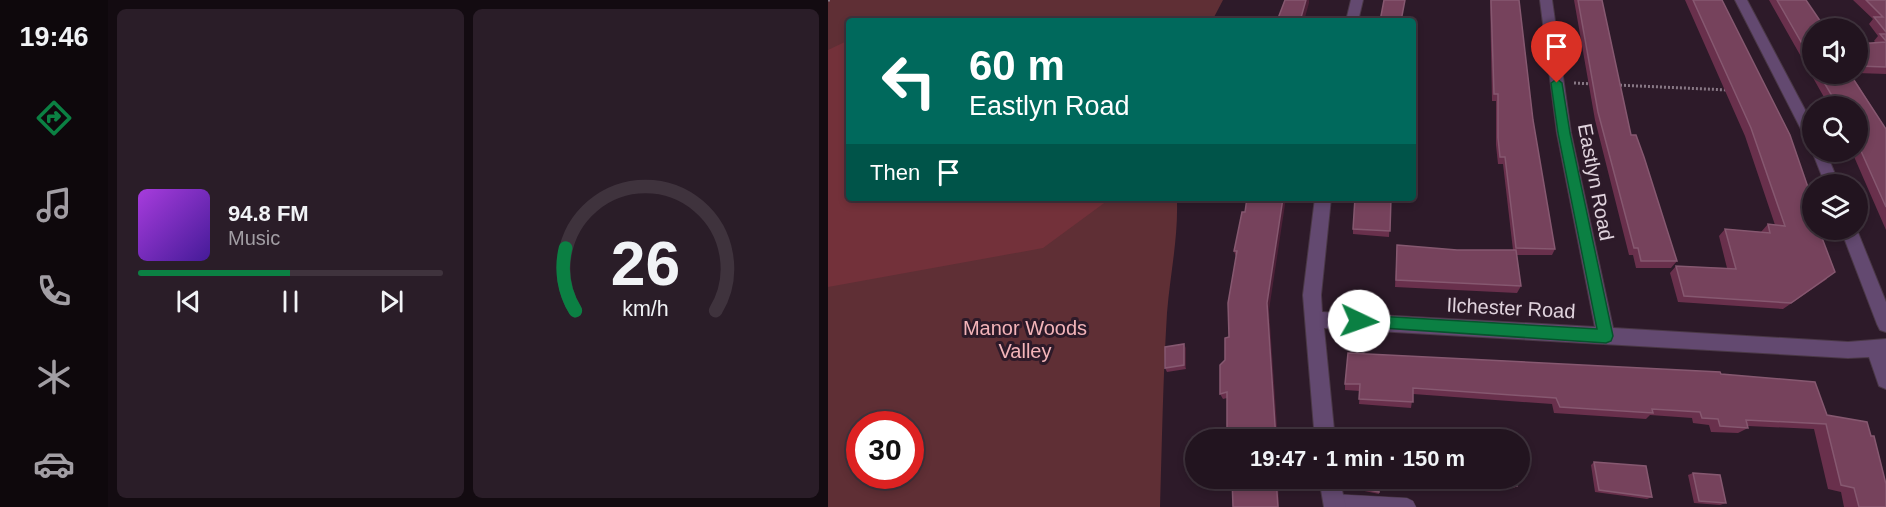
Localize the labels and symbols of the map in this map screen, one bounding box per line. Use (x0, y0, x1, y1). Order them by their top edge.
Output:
pin (1531, 21, 1582, 83)
street label: Eastlyn Road (1574, 122, 1618, 242)
position arrow (1327, 289, 1391, 353)
street label: Ilchester Road (1446, 294, 1576, 322)
park label: Manor Woods Valley (963, 317, 1087, 362)
speed limit sign: 30 (846, 411, 924, 489)

